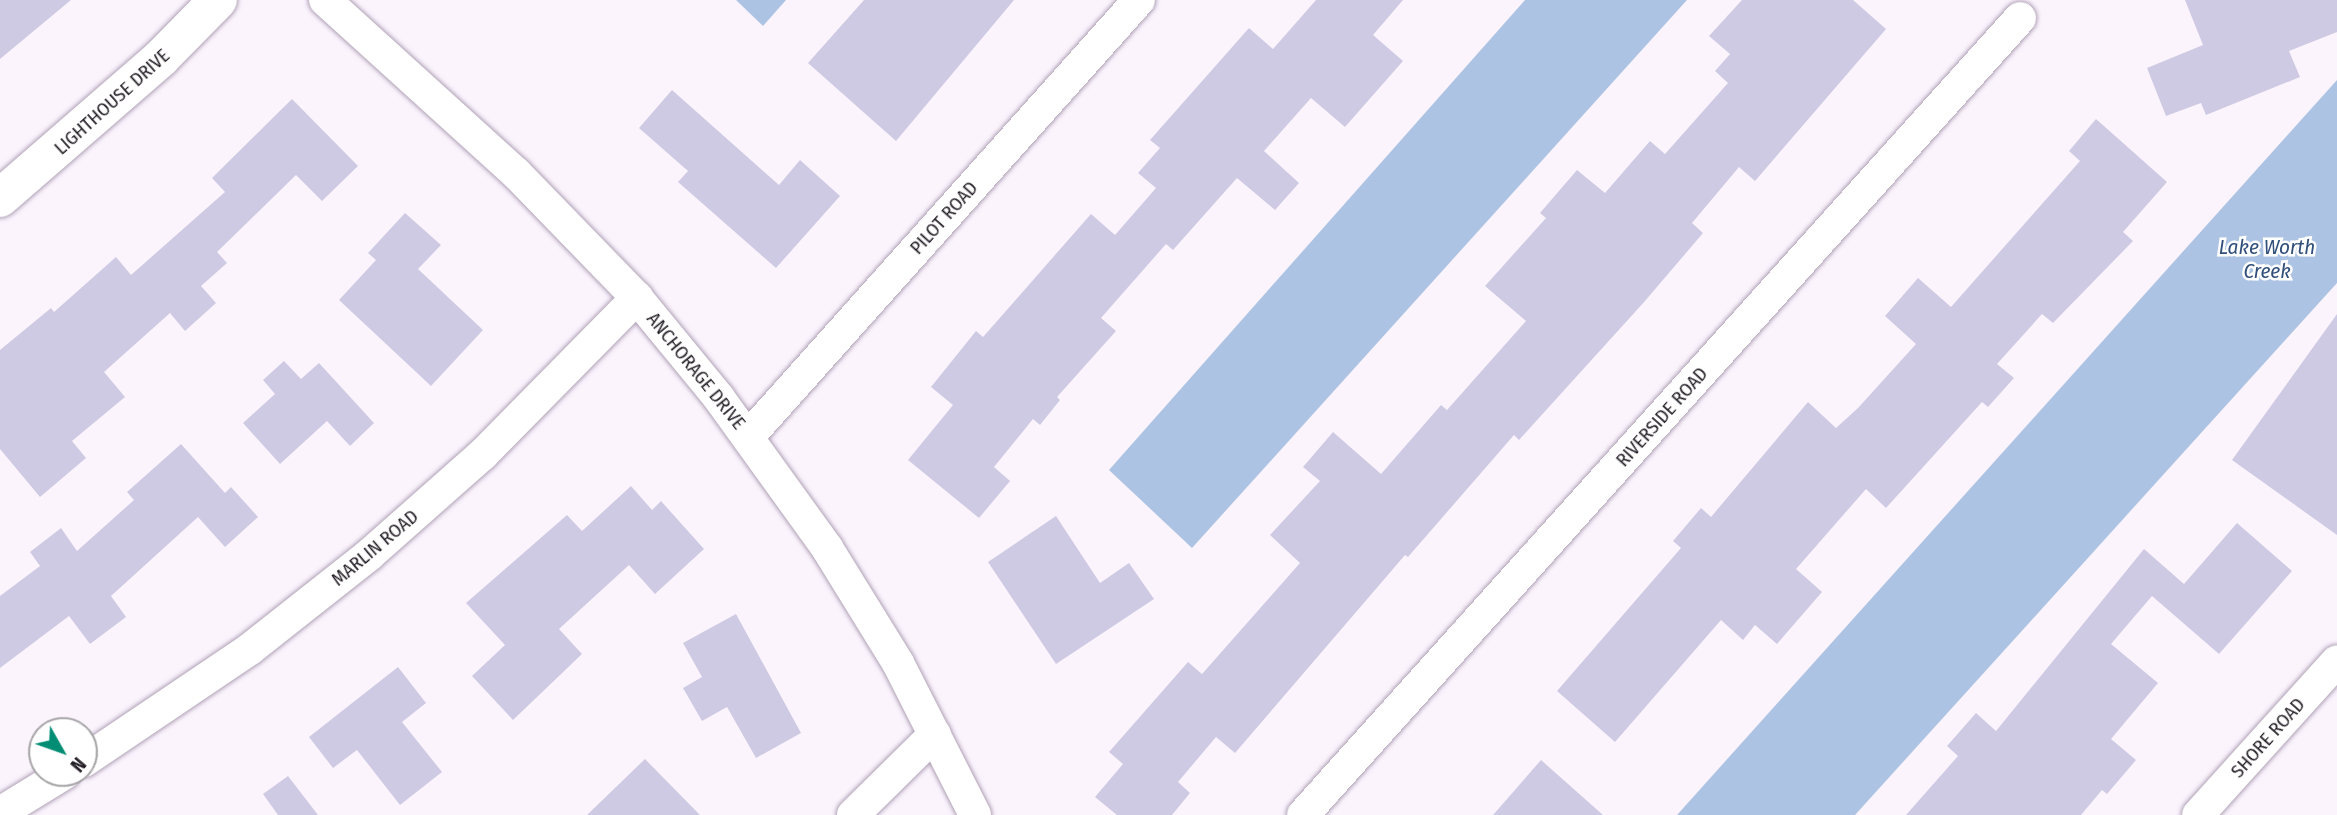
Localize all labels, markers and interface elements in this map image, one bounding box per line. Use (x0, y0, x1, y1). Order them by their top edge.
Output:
street label: LIGHTHOUSE DRIVE (50, 44, 174, 160)
street label: PILOT ROAD (905, 177, 983, 259)
water label: Lake Worth Creek (2219, 234, 2315, 284)
street label: ANCHORAGE DRIVE (642, 308, 750, 434)
street label: RIVERSIDE ROAD (1611, 363, 1713, 471)
street label: MARLIN ROAD (327, 505, 423, 591)
street label: SHORE ROAD (2226, 693, 2310, 783)
north arrow (28, 717, 98, 787)
text: N (65, 753, 90, 776)

